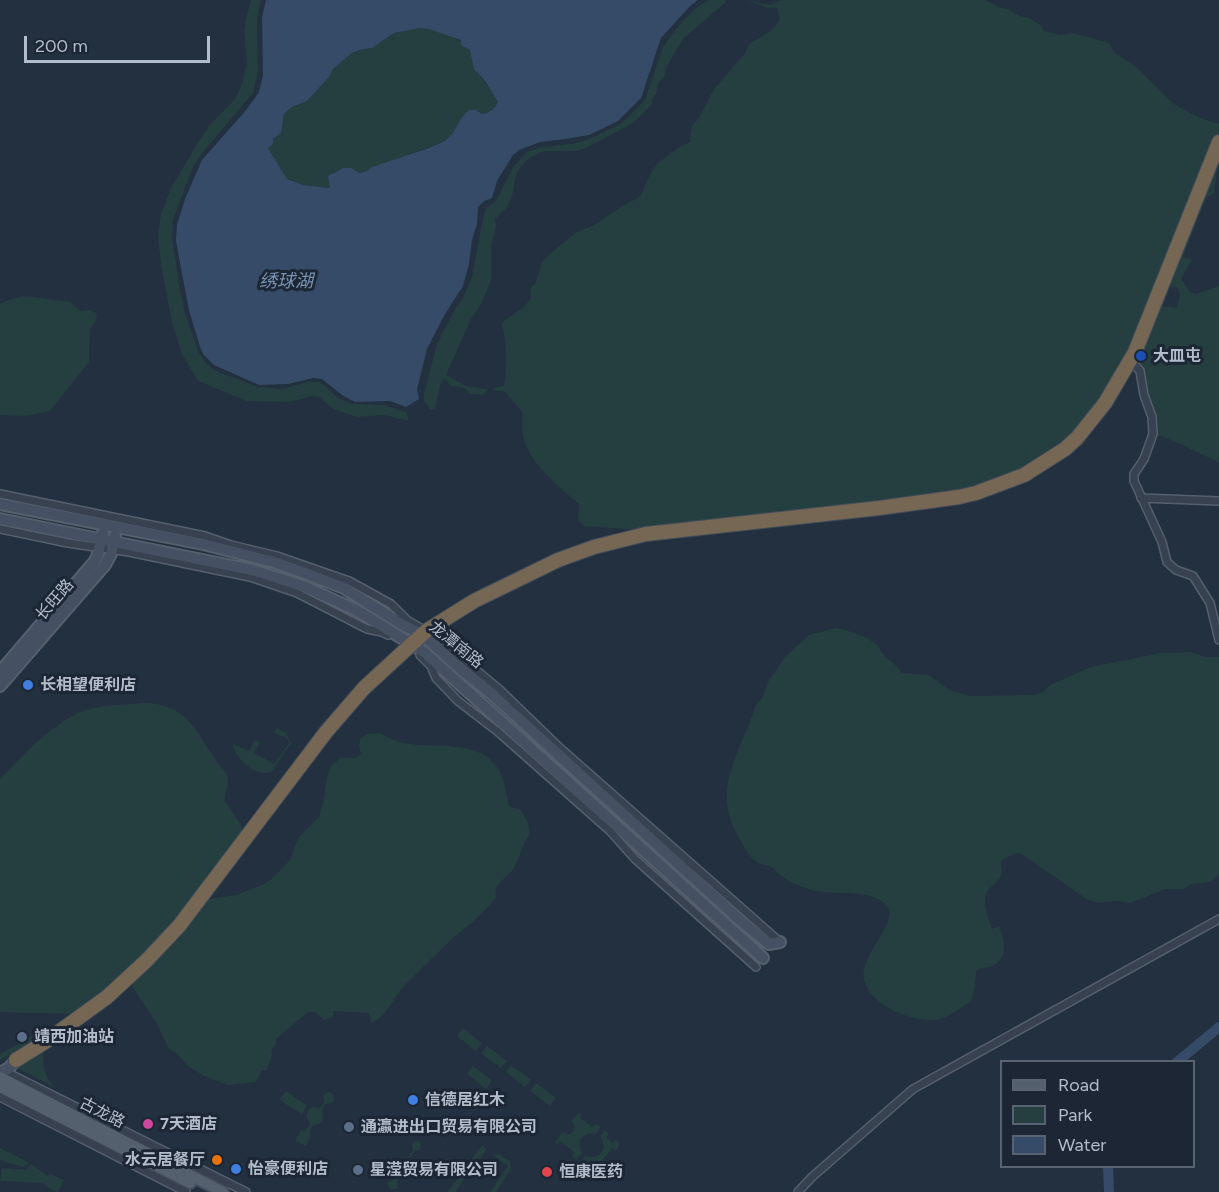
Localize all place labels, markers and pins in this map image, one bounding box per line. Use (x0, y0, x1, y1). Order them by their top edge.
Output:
place label: 大皿屯 (1153, 346, 1201, 366)
marker: 大皿屯 (1134, 349, 1148, 363)
place label: 长相望便利店 (40, 675, 136, 695)
marker: 长相望便利店 (21, 678, 35, 692)
place label: 靖西加油站 (34, 1027, 114, 1047)
marker: 靖西加油站 (15, 1030, 29, 1044)
place label: 信德居红木 (425, 1090, 505, 1110)
marker: 信德居红木 (406, 1093, 420, 1107)
place label: 7天酒店 (160, 1114, 217, 1134)
marker: 7天酒店 (141, 1117, 155, 1131)
place label: 通瀛进出口贸易有限公司 (361, 1117, 537, 1137)
marker: 通瀛进出口贸易有限公司 (342, 1120, 356, 1134)
place label: 水云居餐厅 (125, 1150, 205, 1170)
marker: 水云居餐厅 (210, 1153, 224, 1167)
place label: 怡豪便利店 (248, 1159, 328, 1179)
place label: 星滢贸易有限公司 (370, 1160, 498, 1180)
marker: 怡豪便利店 (229, 1162, 243, 1176)
place label: 恒康医药 (559, 1162, 623, 1182)
marker: 星滢贸易有限公司 (351, 1163, 365, 1177)
marker: 恒康医药 (540, 1165, 554, 1179)

